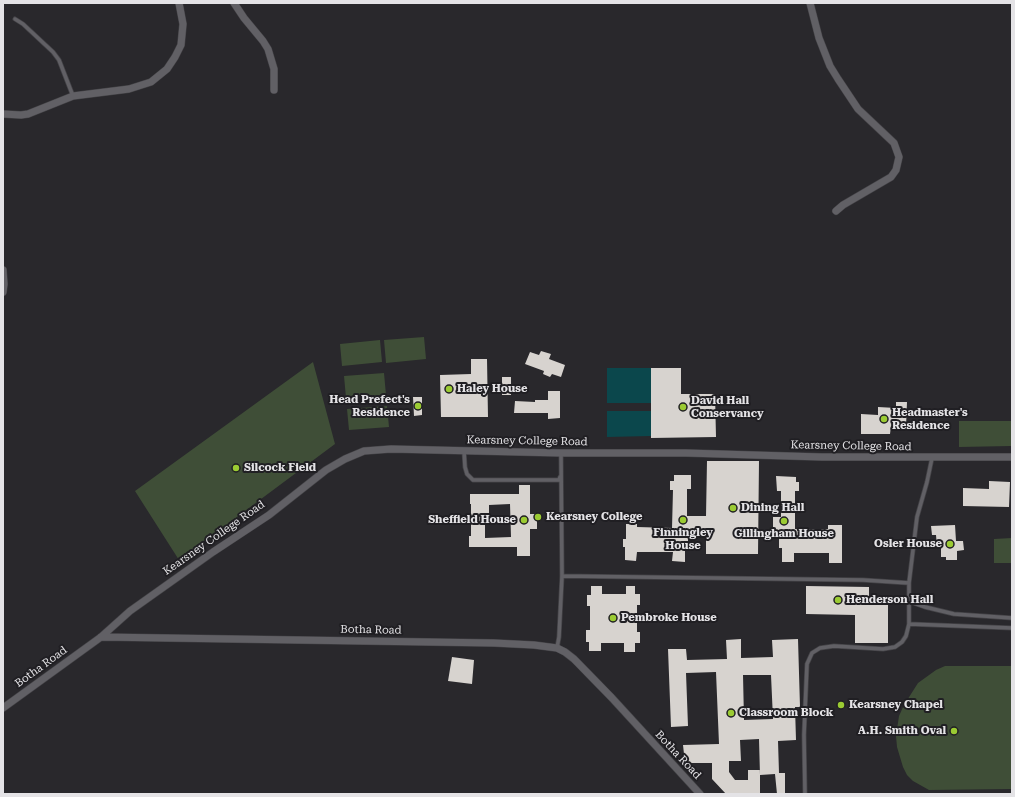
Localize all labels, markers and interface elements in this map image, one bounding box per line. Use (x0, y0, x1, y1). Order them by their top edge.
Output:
place label: Haley House (457, 382, 527, 396)
marker: Haley House (444, 384, 454, 394)
place label: Head Prefect's Residence (329, 393, 410, 419)
place label: David Hall Conservancy (691, 394, 764, 420)
marker: Head Prefect's Residence (413, 401, 423, 411)
marker: David Hall Conservancy (678, 402, 688, 412)
place label: Headmaster's Residence (892, 406, 968, 432)
marker: Headmaster's Residence (879, 414, 889, 424)
street label: Kearsney College Road (466, 433, 588, 449)
street label: Kearsney College Road (790, 438, 912, 454)
place label: Silcock Field (244, 461, 316, 475)
marker: Silcock Field (231, 463, 241, 473)
street label: Kearsney College Road (161, 498, 267, 578)
place label: Dining Hall (741, 501, 804, 515)
marker: Dining Hall (728, 503, 738, 513)
place label: Kearsney College (546, 510, 643, 524)
marker: Kearsney College (533, 512, 543, 522)
place label: Sheffield House (428, 513, 516, 527)
marker: Sheffield House (519, 515, 529, 525)
marker: Finningley House (678, 515, 688, 525)
marker: Gillingham House (779, 516, 789, 526)
place label: Finningley House (653, 526, 713, 552)
place label: Gillingham House (734, 527, 834, 541)
place label: Osler House (874, 537, 942, 551)
marker: Osler House (945, 539, 955, 549)
place label: Henderson Hall (846, 593, 933, 607)
marker: Henderson Hall (833, 595, 843, 605)
place label: Pembroke House (621, 611, 717, 625)
marker: Pembroke House (608, 613, 618, 623)
street label: Botha Road (340, 623, 402, 637)
street label: Botha Road (12, 644, 70, 690)
place label: Kearsney Chapel (849, 698, 943, 712)
marker: Kearsney Chapel (836, 700, 846, 710)
place label: Classroom Block (739, 706, 833, 720)
marker: Classroom Block (726, 708, 736, 718)
place label: A.H. Smith Oval (858, 724, 946, 738)
marker: A.H. Smith Oval (949, 726, 959, 736)
street label: Botha Road (652, 728, 704, 782)

